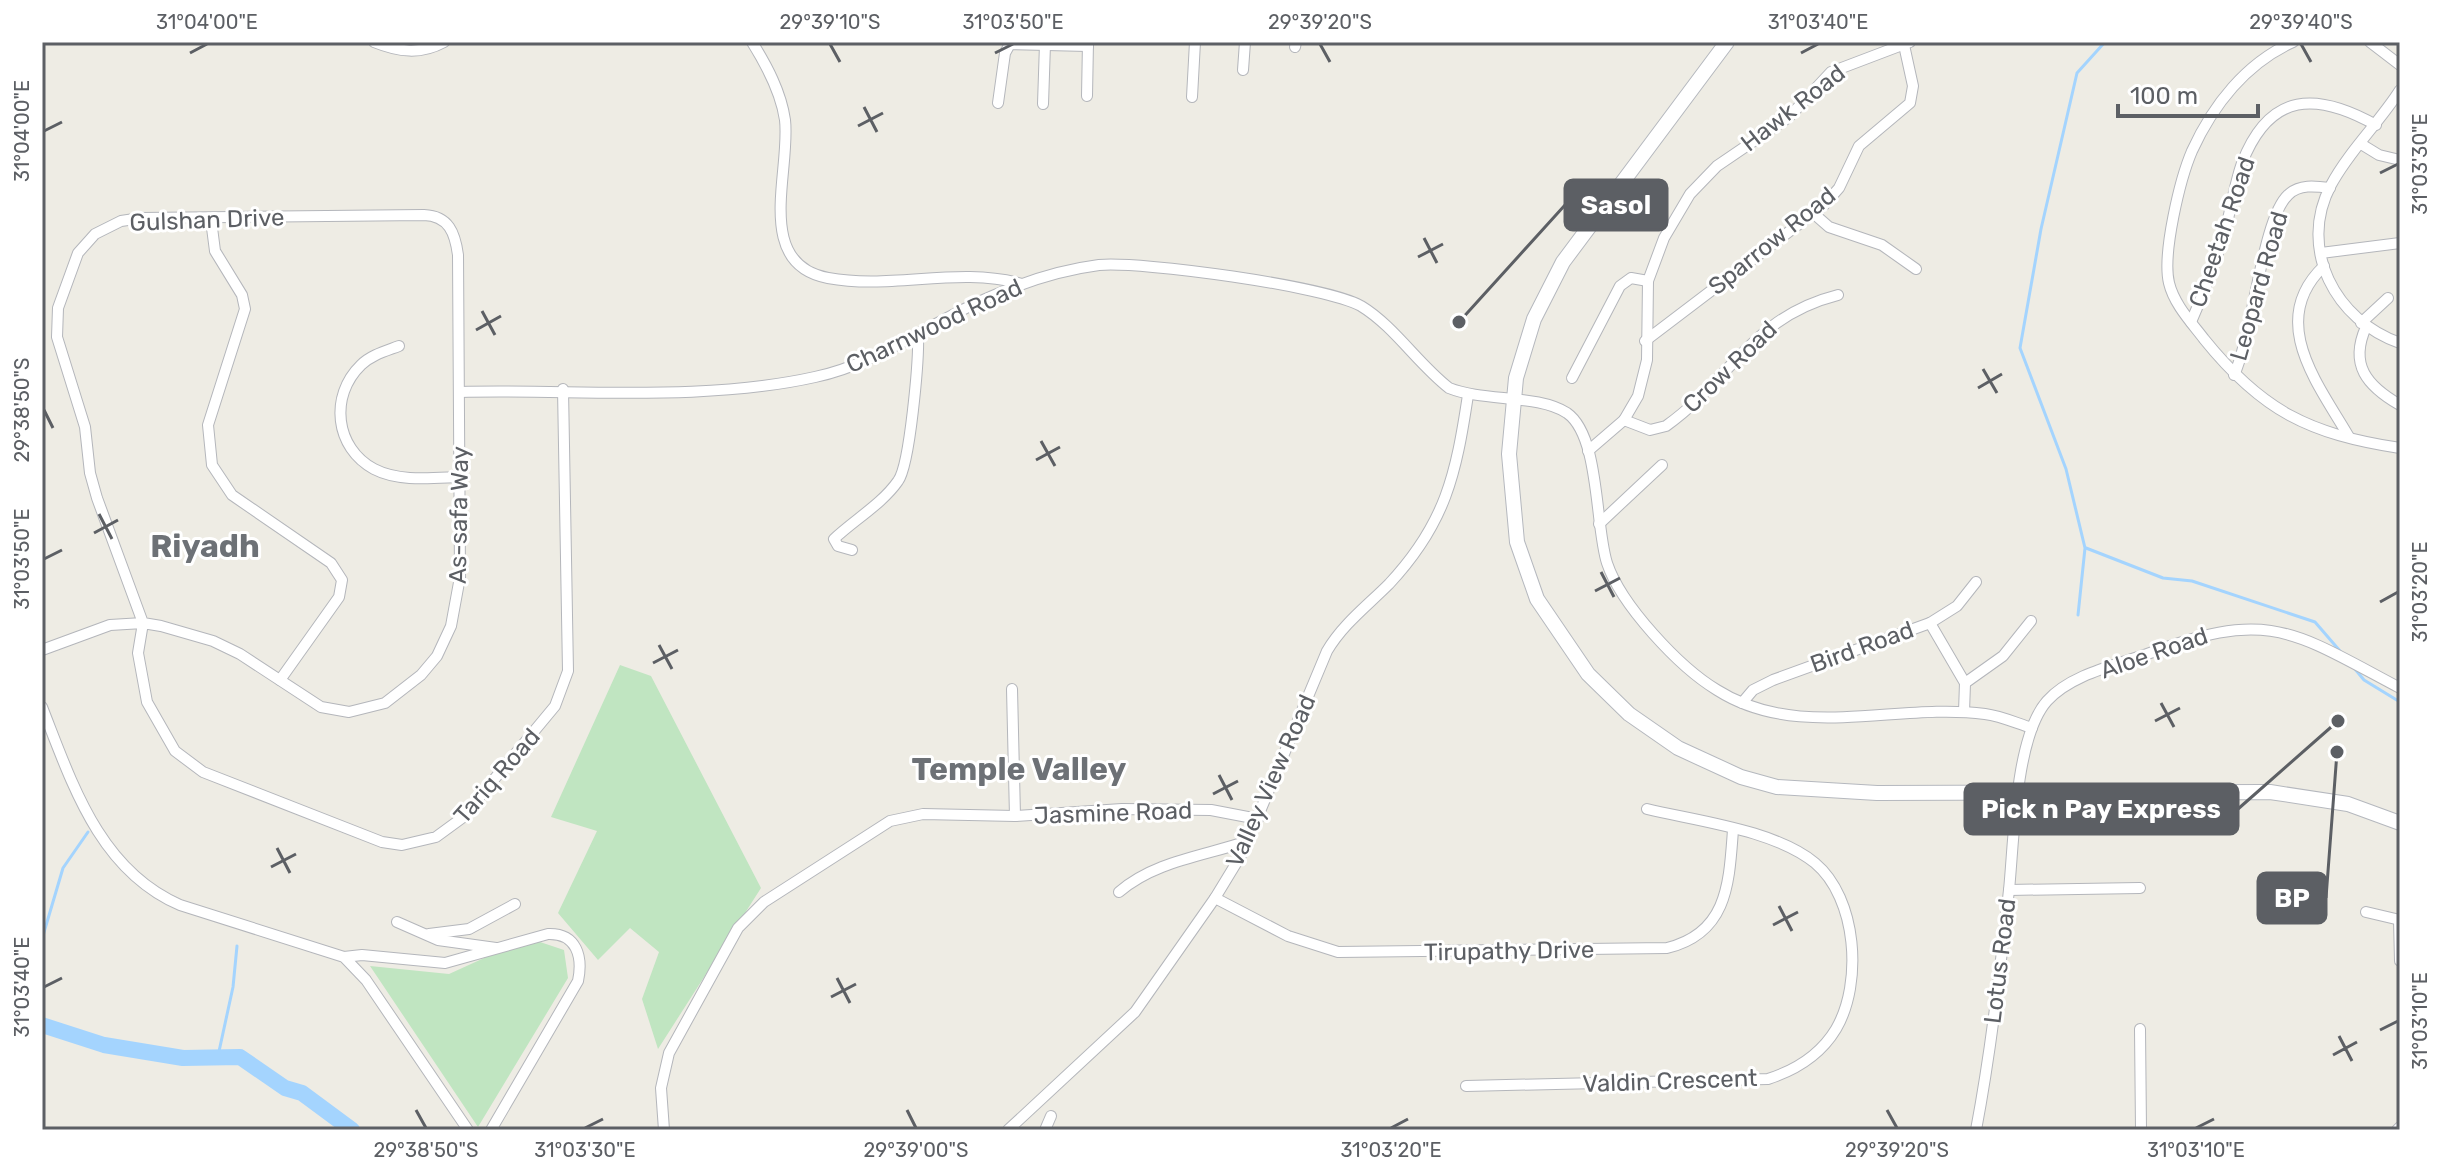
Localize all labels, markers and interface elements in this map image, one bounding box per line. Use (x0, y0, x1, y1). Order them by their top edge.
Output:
text: 31°04'00"E (156, 10, 258, 34)
text: 29°39'10"S (780, 10, 880, 34)
text: 31°03'50"E (962, 10, 1064, 34)
text: 29°39'20"S (1268, 10, 1372, 34)
text: 31°03'40"E (1768, 10, 1868, 34)
text: 29°39'40"S (2249, 10, 2353, 34)
street label: Hawk Road (1735, 59, 1851, 157)
scale bar (2118, 68, 2258, 118)
text: 31°04'00"E (10, 80, 34, 182)
text: 100 m (2130, 82, 2198, 110)
text: 31°03'30"E (2408, 113, 2432, 215)
street label: Cheetah Road (2183, 153, 2261, 311)
callout: Sasol (1565, 180, 1667, 230)
street label: Sparrow Road (1703, 181, 1841, 301)
text: Sasol (1581, 190, 1651, 221)
street label: Gulshan Drive (129, 203, 285, 237)
street label: Leopard Road (2224, 208, 2294, 364)
street label: Charnwood Road (842, 273, 1026, 379)
street label: Crow Road (1677, 315, 1783, 419)
text: 29°38'50"S (10, 358, 34, 462)
street label: As-safa Way (444, 446, 474, 584)
text: 31°03'50"E (10, 508, 34, 610)
district label: Riyadh (150, 527, 260, 565)
text: 31°03'20"E (2408, 541, 2432, 643)
street label: Bird Road (1807, 615, 1917, 679)
street label: Aloe Road (2097, 622, 2211, 684)
street label: Valley View Road (1220, 690, 1322, 872)
street label: Tariq Road (448, 723, 546, 829)
district label: Temple Valley (912, 750, 1126, 788)
callout: Pick n Pay Express (1965, 784, 2238, 834)
text: Pick n Pay Express (1981, 794, 2221, 825)
street label: Jasmine Road (1033, 796, 1193, 830)
callout: BP (2258, 873, 2326, 923)
text: BP (2274, 883, 2310, 914)
street label: Lotus Road (1978, 897, 2022, 1025)
street label: Tirupathy Drive (1424, 936, 1594, 966)
text: 31°03'40"E (10, 937, 34, 1037)
text: 31°03'10"E (2408, 972, 2432, 1070)
street label: Valdin Crescent (1582, 1064, 1758, 1098)
text: 29°38'50"S (374, 1138, 478, 1162)
text: 31°03'30"E (534, 1138, 636, 1162)
text: 29°39'00"S (864, 1138, 968, 1162)
text: 31°03'20"E (1340, 1138, 1442, 1162)
text: 29°39'20"S (1845, 1138, 1949, 1162)
text: 31°03'10"E (2147, 1138, 2245, 1162)

